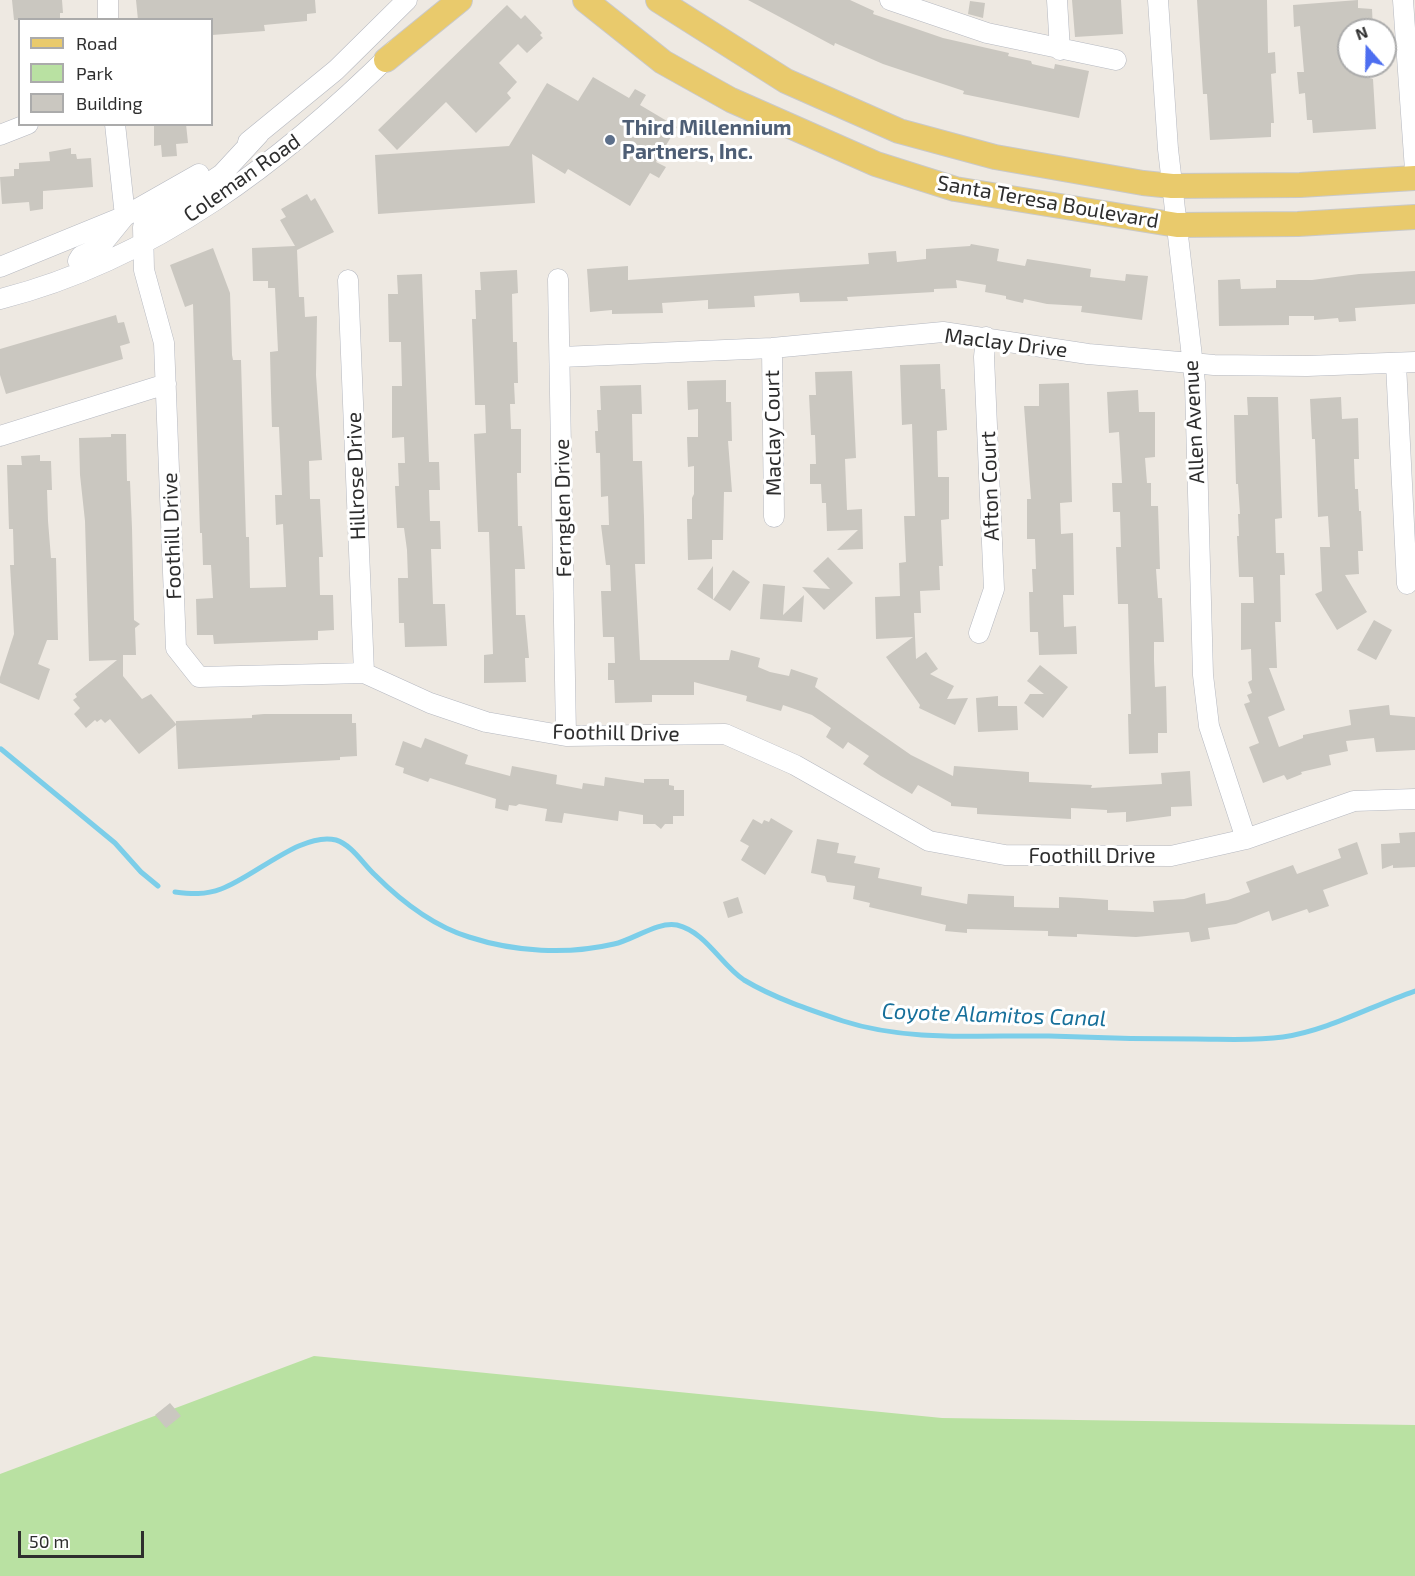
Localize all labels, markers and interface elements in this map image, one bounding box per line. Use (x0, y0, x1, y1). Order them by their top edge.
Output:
legend (18, 18, 213, 126)
north arrow (1337, 18, 1397, 78)
text: N (1353, 22, 1370, 43)
text: Road (76, 32, 117, 54)
text: Park (76, 62, 113, 84)
text: Building (76, 92, 143, 114)
place label: Third Millennium Partners, Inc. (622, 115, 792, 165)
street label: Coleman Road (179, 129, 305, 227)
marker: Third Millennium Partners, Inc. (603, 133, 617, 147)
street label: Santa Teresa Boulevard (935, 170, 1161, 234)
street label: Maclay Drive (943, 323, 1069, 363)
street label: Allen Avenue (1178, 359, 1210, 485)
street label: Maclay Court (759, 370, 787, 496)
street label: Hillrose Drive (341, 411, 371, 541)
street label: Afton Court (975, 431, 1005, 541)
street label: Fernglen Drive (549, 438, 577, 578)
street label: Foothill Drive (157, 472, 187, 600)
street label: Foothill Drive (552, 719, 680, 747)
street label: Foothill Drive (1028, 843, 1156, 869)
water label: Coyote Alamitos Canal (881, 998, 1107, 1032)
scale bar (21, 1519, 147, 1557)
text: 50 m (29, 1530, 69, 1552)

